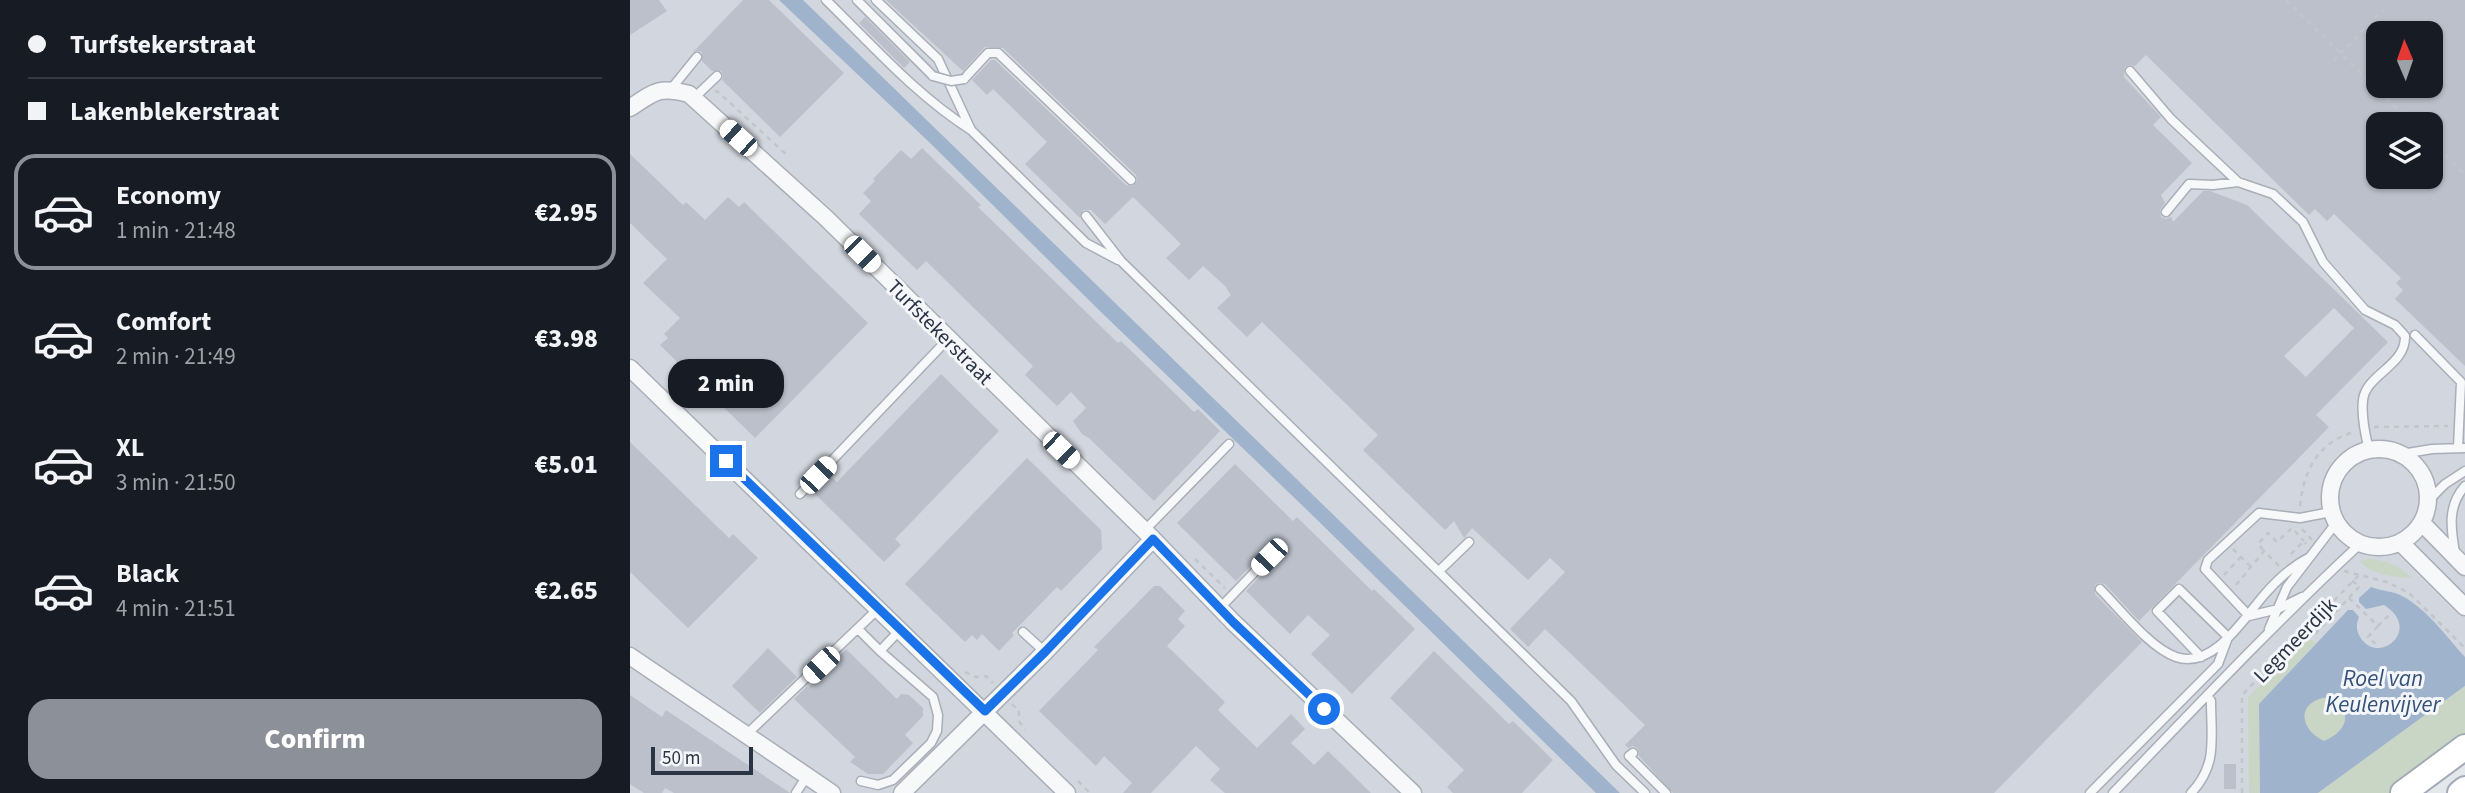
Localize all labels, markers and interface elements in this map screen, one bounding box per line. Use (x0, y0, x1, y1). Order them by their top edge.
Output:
north arrow (2366, 21, 2443, 98)
map controls (2366, 21, 2443, 189)
text: Turfstekerstraat (70, 26, 256, 63)
text: Lakenblekerstraat (70, 93, 279, 130)
button: layers (2366, 112, 2443, 189)
car (716, 116, 761, 160)
text: Economy (116, 177, 221, 214)
icon: car (32, 181, 95, 244)
text: €2.95 (534, 194, 598, 231)
text: 1 min · 21:48 (116, 214, 236, 247)
car (840, 232, 885, 276)
street label: Turfstekerstraat (880, 272, 1000, 392)
text: Comfort (116, 303, 211, 340)
icon: car (32, 307, 95, 370)
text: €3.98 (534, 320, 598, 357)
text: 2 min · 21:49 (116, 340, 236, 373)
callout: 2 min (668, 360, 784, 408)
text: 2 min (698, 367, 754, 400)
car (1039, 428, 1084, 472)
text: XL (116, 429, 144, 466)
icon: car (32, 433, 95, 496)
route end (710, 445, 742, 477)
text: €5.01 (534, 446, 598, 483)
car (796, 453, 841, 497)
text: 3 min · 21:50 (116, 466, 236, 499)
car (1247, 535, 1292, 579)
text: Black (116, 555, 179, 592)
icon: car (32, 559, 95, 622)
text: €2.65 (534, 572, 598, 609)
street label: Legmeerdijk (2247, 590, 2344, 689)
text: 4 min · 21:51 (116, 592, 236, 625)
car (799, 643, 844, 687)
water label: Roel van Keulenvijver (2326, 662, 2442, 721)
route start (1308, 693, 1340, 725)
button: Confirm (28, 699, 602, 779)
scale bar (651, 744, 752, 776)
text: 50 m (662, 745, 700, 772)

